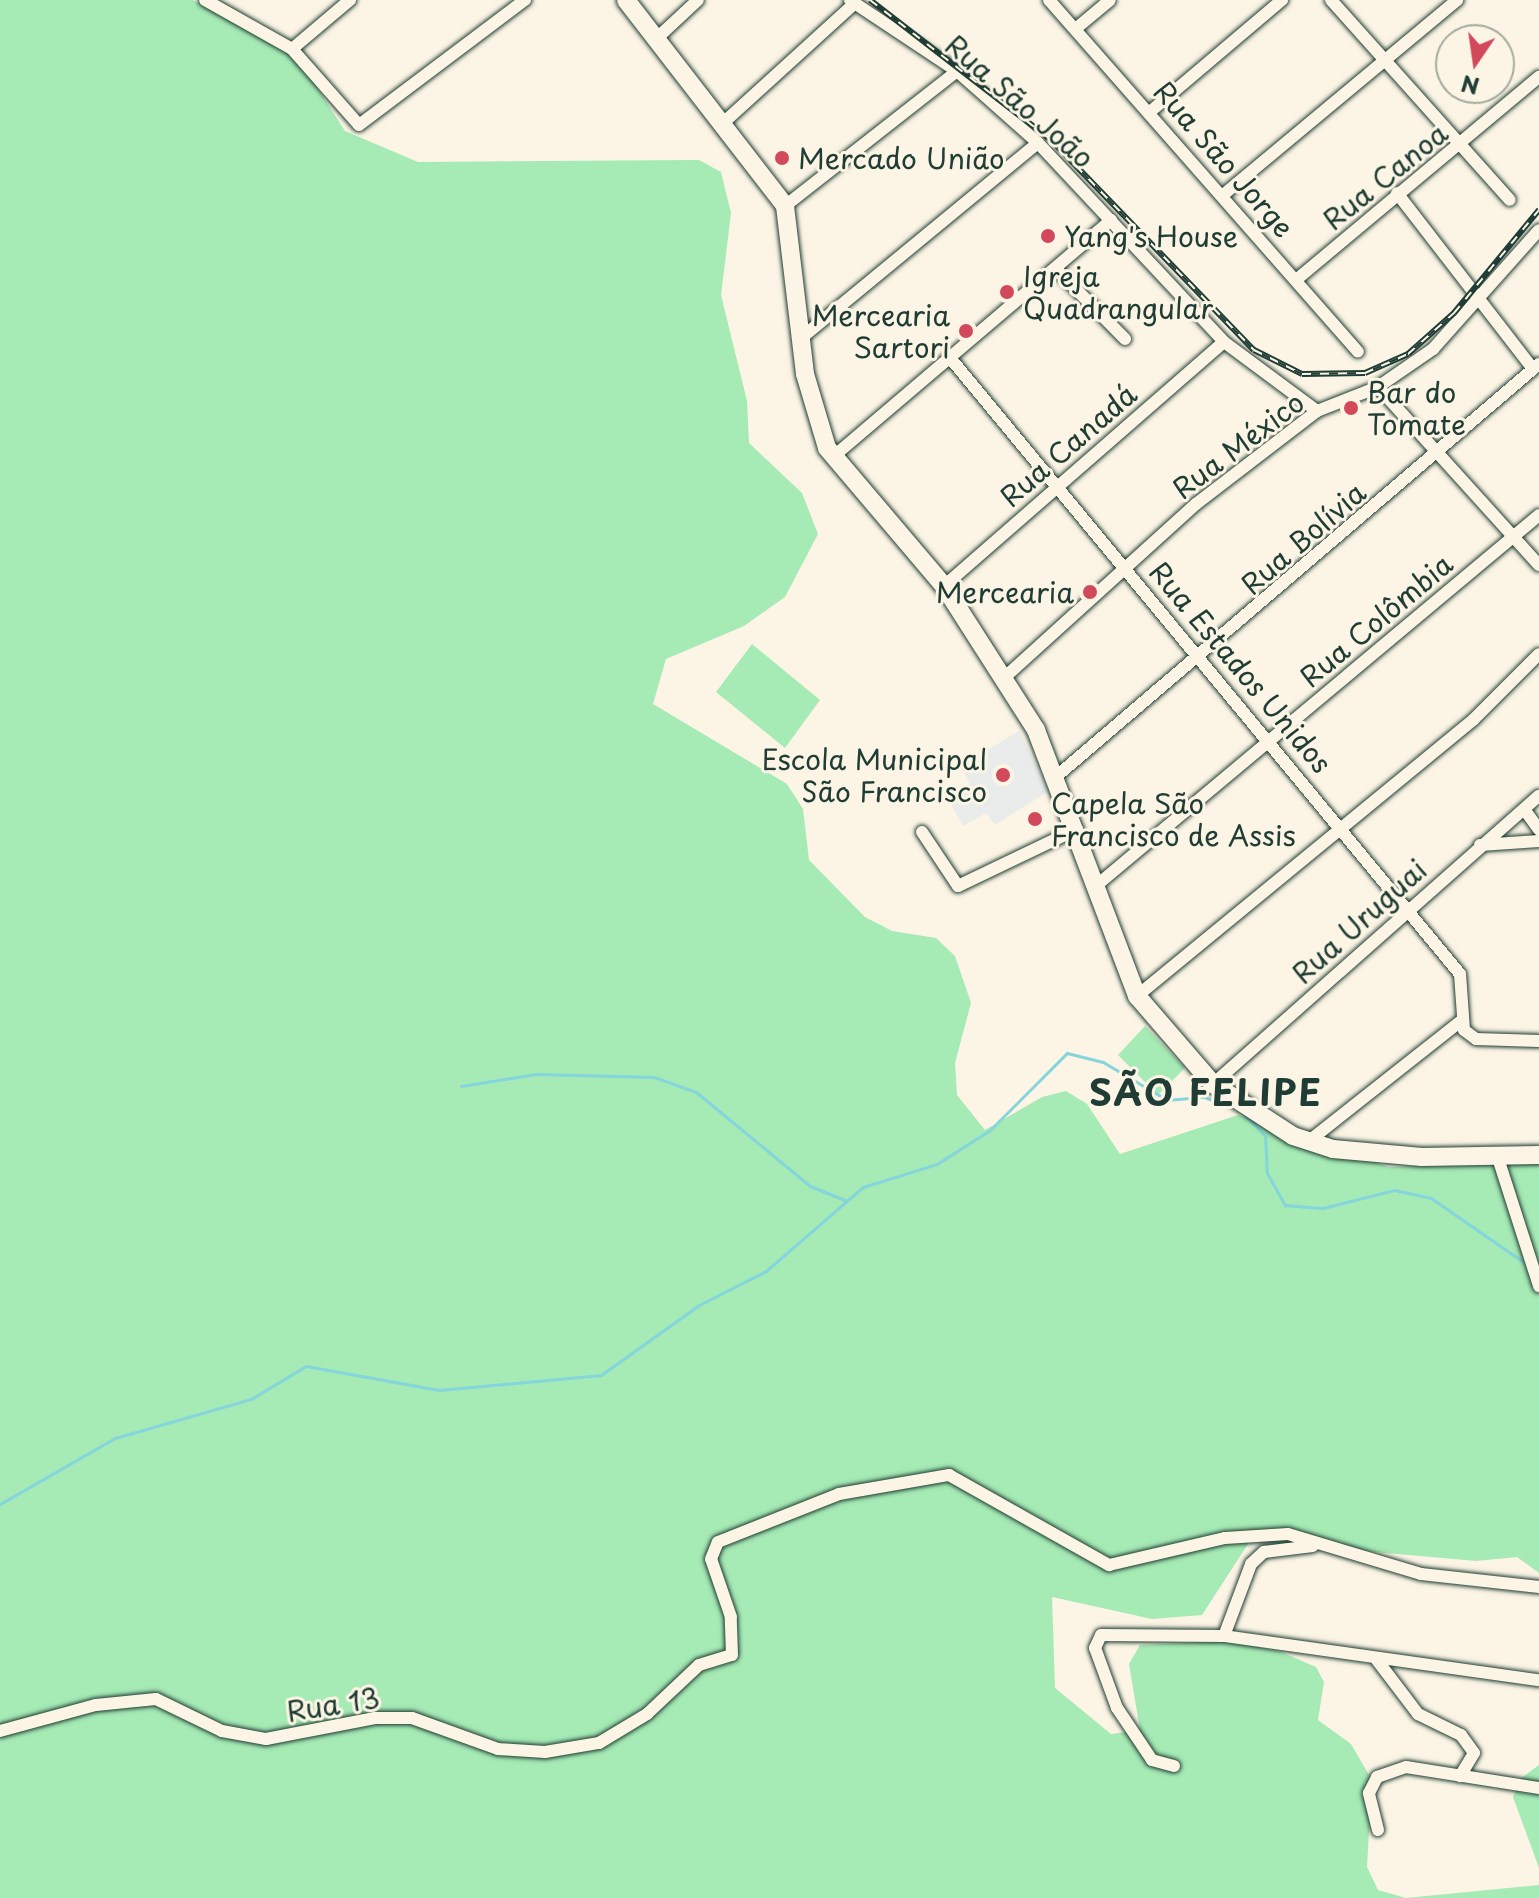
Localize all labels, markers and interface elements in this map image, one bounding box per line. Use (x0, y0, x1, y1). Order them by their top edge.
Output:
north arrow (1435, 24, 1515, 104)
street label: Rua São João (939, 27, 1101, 175)
text: N (1458, 68, 1482, 104)
street label: Rua São Jorge (1147, 74, 1301, 244)
street label: Rua Canoa (1316, 116, 1454, 236)
place label: Mercado União (798, 141, 1004, 175)
marker: Mercado União (773, 149, 791, 167)
place label: Yang's House (1064, 219, 1238, 253)
marker: Yang's House (1039, 227, 1057, 245)
place label: Igreja Quadrangular (1023, 259, 1213, 325)
marker: Igreja Quadrangular (998, 283, 1016, 301)
place label: Mercearia Sartori (812, 298, 950, 364)
marker: Mercearia Sartori (957, 322, 975, 340)
place label: Bar do Tomate (1367, 375, 1466, 441)
street label: Rua Canadá (993, 377, 1143, 513)
street label: Rua México (1165, 384, 1311, 506)
marker: Bar do Tomate (1342, 399, 1360, 417)
street label: Rua Bolívia (1234, 475, 1372, 601)
street label: Rua Colômbia (1293, 546, 1459, 694)
street label: Rua Estados Unidos (1142, 554, 1340, 780)
place label: Mercearia (936, 575, 1074, 609)
marker: Mercearia (1081, 583, 1099, 601)
place label: Escola Municipal São Francisco (759, 742, 987, 808)
marker: Escola Municipal São Francisco (994, 766, 1012, 784)
place label: Capela São Francisco de Assis (1051, 786, 1296, 852)
marker: Capela São Francisco de Assis (1026, 810, 1044, 828)
street label: Rua Uruguai (1285, 852, 1433, 990)
district label: SÃO FELIPE (1090, 1070, 1322, 1114)
street label: Rua 13 (284, 1680, 382, 1728)

